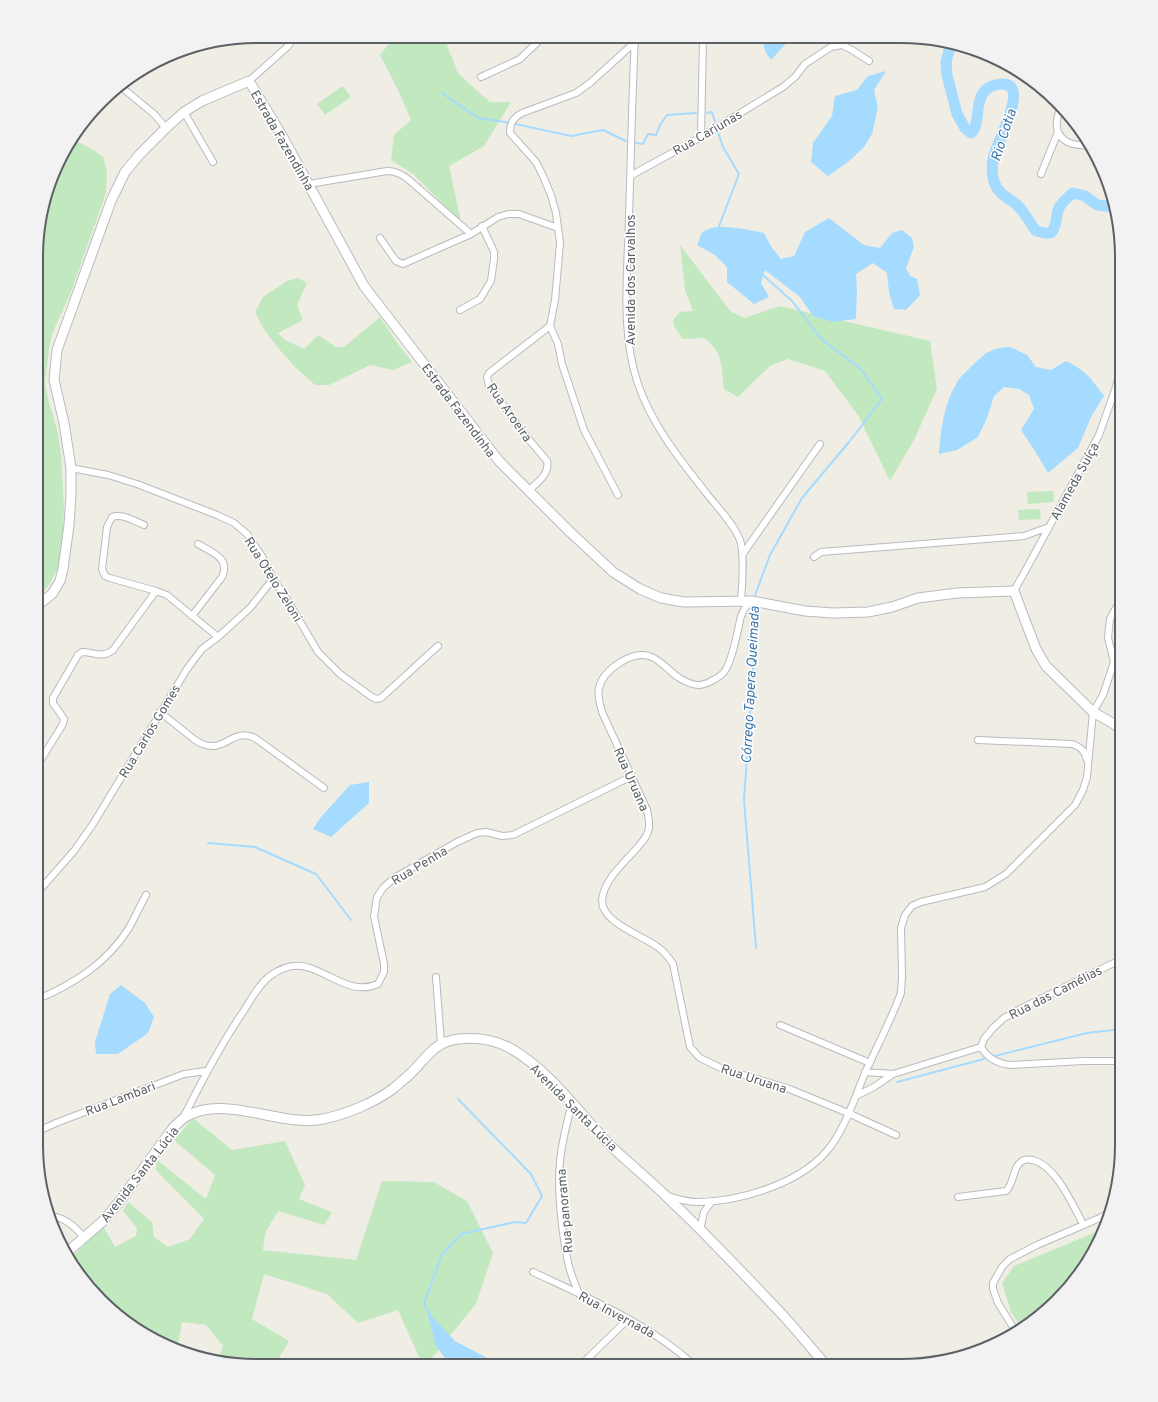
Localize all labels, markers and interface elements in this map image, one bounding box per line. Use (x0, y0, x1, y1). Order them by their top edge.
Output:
street label: Estrada Fazendinha (246, 88, 317, 194)
water label: Rio Cotia (988, 106, 1021, 164)
street label: Rua Cariunas (671, 108, 745, 160)
street label: Avenida dos Carvalhos (624, 214, 640, 346)
street label: Estrada Fazendinha (417, 361, 498, 461)
street label: Rua Aroeira (482, 381, 534, 446)
street label: Alameda Suíça (1048, 440, 1104, 524)
street label: Rua Otelo Zeloni (240, 535, 305, 625)
water label: Córrego Tapera Queimada (739, 605, 764, 764)
street label: Rua Carlos Gomes (117, 682, 185, 782)
street label: Rua Uruana (609, 745, 651, 814)
street label: Rua Penha (389, 844, 451, 890)
street label: Rua das Camélias (1007, 963, 1105, 1024)
street label: Avenida Santa Lúcia (525, 1061, 620, 1156)
street label: Rua Uruana (718, 1062, 788, 1098)
street label: Rua Lambari (83, 1079, 158, 1121)
street label: Avenida Santa Lúcia (98, 1124, 183, 1226)
street label: Rua panorama (554, 1168, 578, 1254)
street label: Rua Invernada (575, 1289, 657, 1343)

